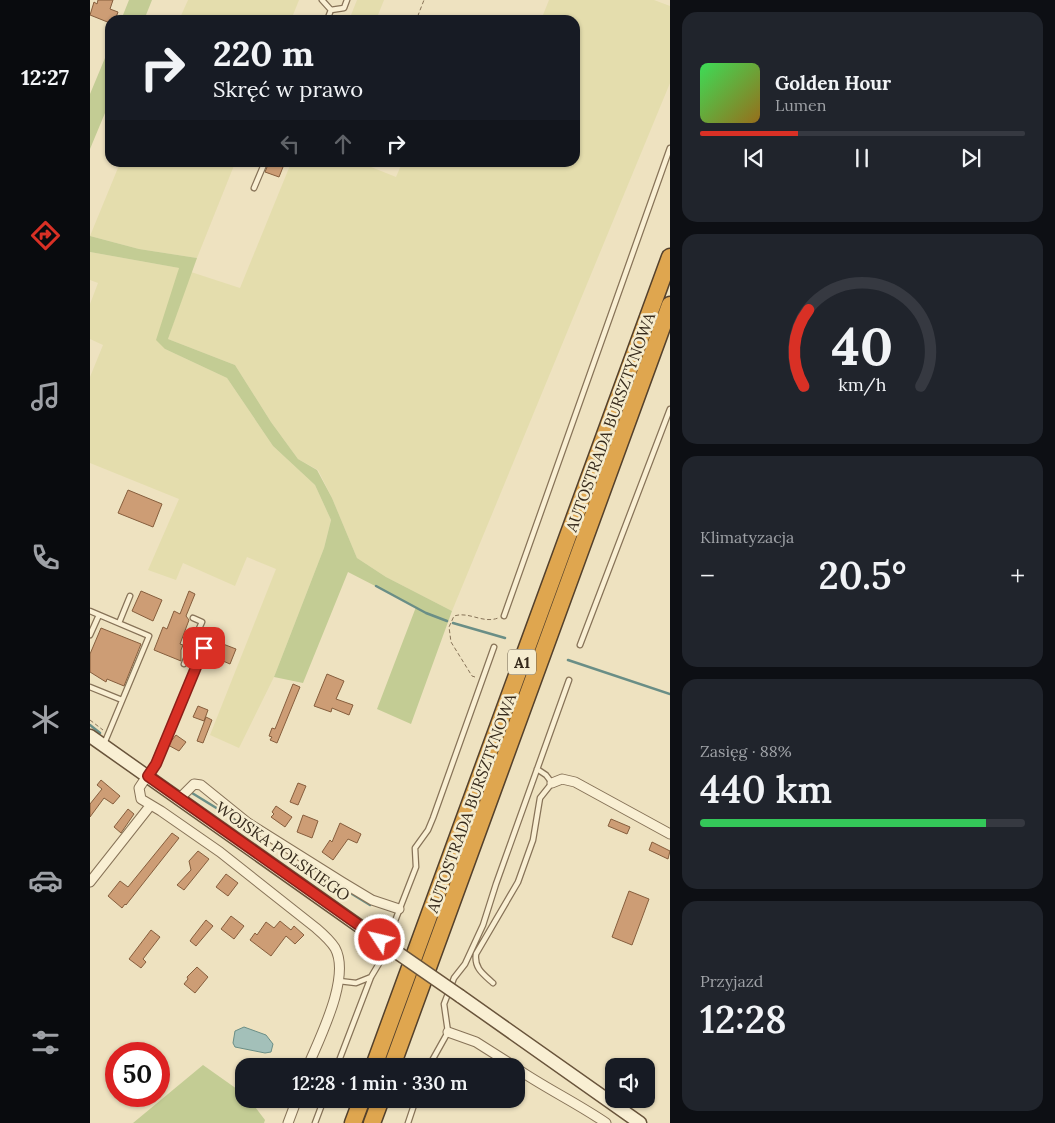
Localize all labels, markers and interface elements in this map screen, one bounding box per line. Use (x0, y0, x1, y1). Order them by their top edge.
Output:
text: 220 m (213, 31, 314, 76)
icon: right (130, 35, 195, 100)
text: 12:27 (21, 63, 69, 91)
text: Golden Hour (775, 71, 891, 95)
text: Skręć w prawo (213, 75, 363, 103)
text: Lumen (775, 95, 827, 115)
icon: left (276, 130, 304, 158)
icon: ahead (329, 130, 357, 158)
icon: right (382, 130, 410, 158)
icon: previous (740, 144, 768, 172)
icon: pause (848, 144, 876, 172)
icon: next (957, 144, 985, 172)
icon: directions (28, 218, 63, 253)
street label: AUTOSTRADA BURSZTYNOWA (561, 309, 659, 535)
text: 40 (832, 313, 893, 379)
text: km/h (838, 373, 887, 396)
icon: music (28, 379, 63, 414)
text: Klimatyzacja (700, 527, 794, 547)
icon: phone (28, 540, 63, 575)
text: 20.5° (818, 551, 907, 599)
text: − (700, 558, 715, 594)
text: + (1010, 558, 1025, 594)
pin (183, 627, 225, 669)
icon: arrive (190, 634, 218, 662)
road number: A1 (508, 650, 536, 674)
street label: AUTOSTRADA BURSZTYNOWA (422, 690, 520, 916)
icon: climate (28, 702, 63, 737)
text: Zasięg · 88% (700, 741, 792, 761)
text: 440 km (700, 765, 832, 813)
street label: WOJSKA POLSKIEGO (212, 797, 354, 905)
icon: car (28, 863, 63, 898)
position arrow (353, 913, 405, 965)
text: Przyjazd (700, 971, 763, 991)
text: 12:28 (700, 995, 787, 1043)
icon: filters (28, 1025, 63, 1060)
speed limit sign: 50 (105, 1042, 170, 1107)
map controls (605, 1058, 655, 1108)
button: sound (605, 1058, 655, 1108)
text: 12:28 · 1 min · 330 m (292, 1071, 468, 1095)

